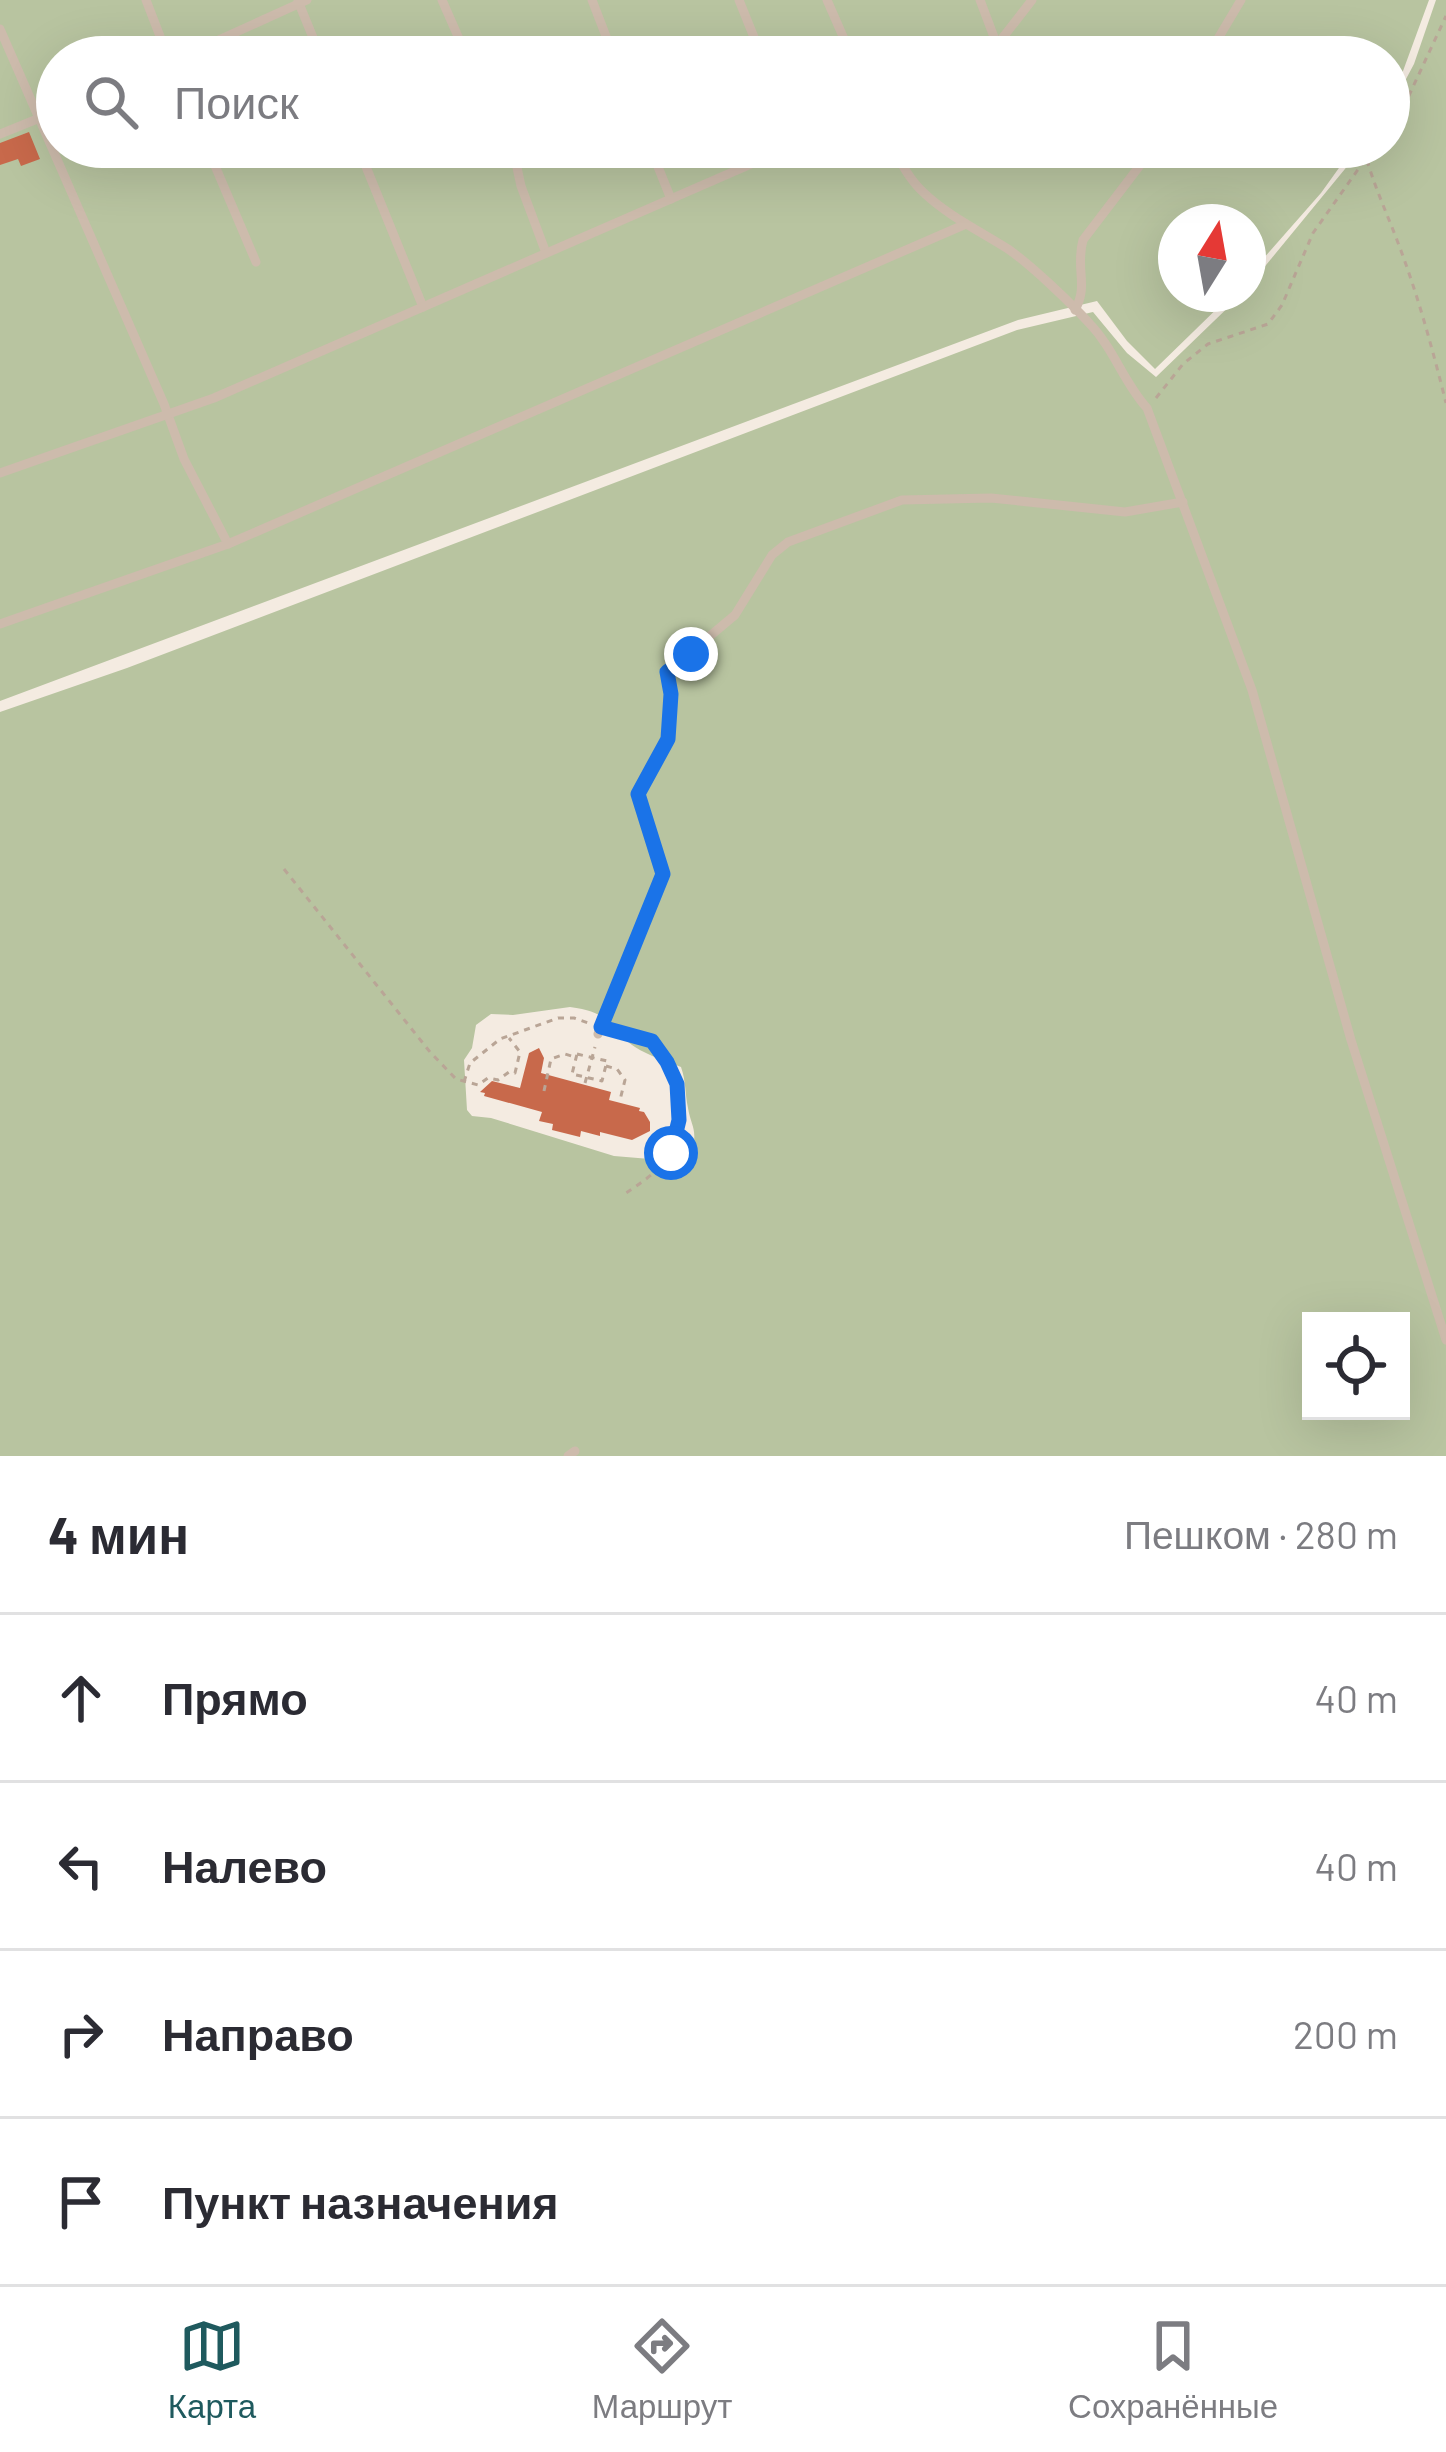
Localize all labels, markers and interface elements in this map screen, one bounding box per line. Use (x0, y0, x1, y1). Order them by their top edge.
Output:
search box (36, 36, 1410, 168)
icon: search (78, 69, 144, 135)
text: Поиск (174, 74, 299, 128)
north arrow (1158, 204, 1266, 312)
route end (664, 627, 718, 681)
route start (644, 1126, 698, 1180)
map controls (1302, 1312, 1410, 1420)
button: locate (1302, 1312, 1410, 1420)
text: 4 мин (48, 1503, 189, 1564)
text: Пешком · 280 m (1124, 1510, 1398, 1557)
icon: ahead (48, 1665, 114, 1731)
text: Прямо (162, 1670, 308, 1724)
text: 40 m (1314, 1674, 1398, 1721)
icon: left (48, 1833, 114, 1899)
text: Налево (162, 1838, 327, 1892)
text: 40 m (1314, 1842, 1398, 1889)
icon: right (48, 2001, 114, 2067)
text: Направо (162, 2006, 354, 2060)
text: 200 m (1293, 2010, 1398, 2057)
icon: arrive (48, 2169, 114, 2235)
text: Пункт назначения (162, 2174, 559, 2228)
tab: Карта (168, 2313, 256, 2426)
tab: Маршрут (592, 2313, 732, 2426)
tab: Сохранённые (1068, 2313, 1278, 2426)

